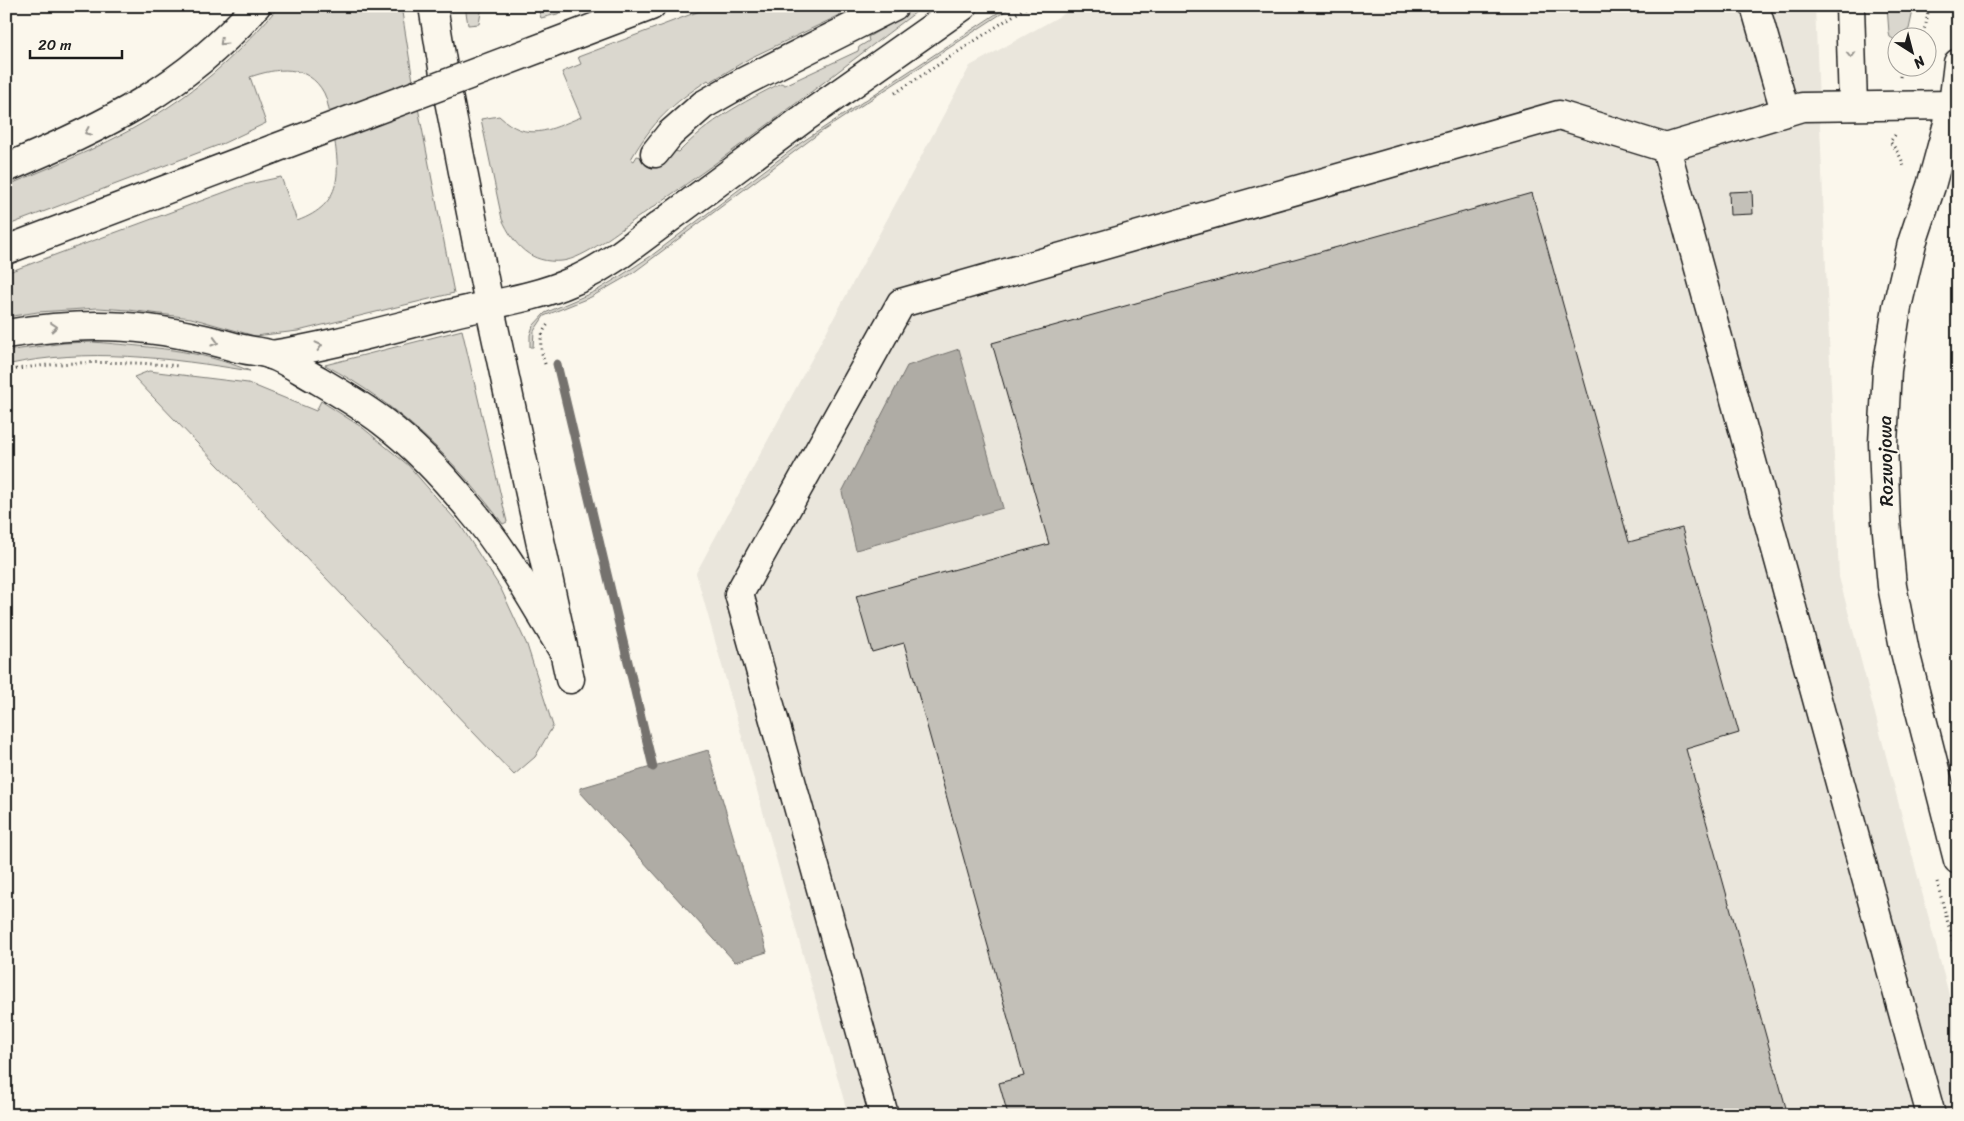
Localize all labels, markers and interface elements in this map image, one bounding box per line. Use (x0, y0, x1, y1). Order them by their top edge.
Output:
scale bar (30, 28, 122, 60)
north arrow (1886, 28, 1936, 78)
text: 20 m (38, 32, 72, 58)
one-way arrow (219, 36, 228, 45)
text: N (1908, 49, 1931, 75)
one-way arrow (1846, 51, 1857, 59)
one-way arrow (85, 125, 94, 135)
one-way arrow (51, 322, 59, 333)
one-way arrow (211, 336, 219, 346)
one-way arrow (315, 342, 323, 352)
street label: Rozwojowa (1868, 415, 1903, 507)

